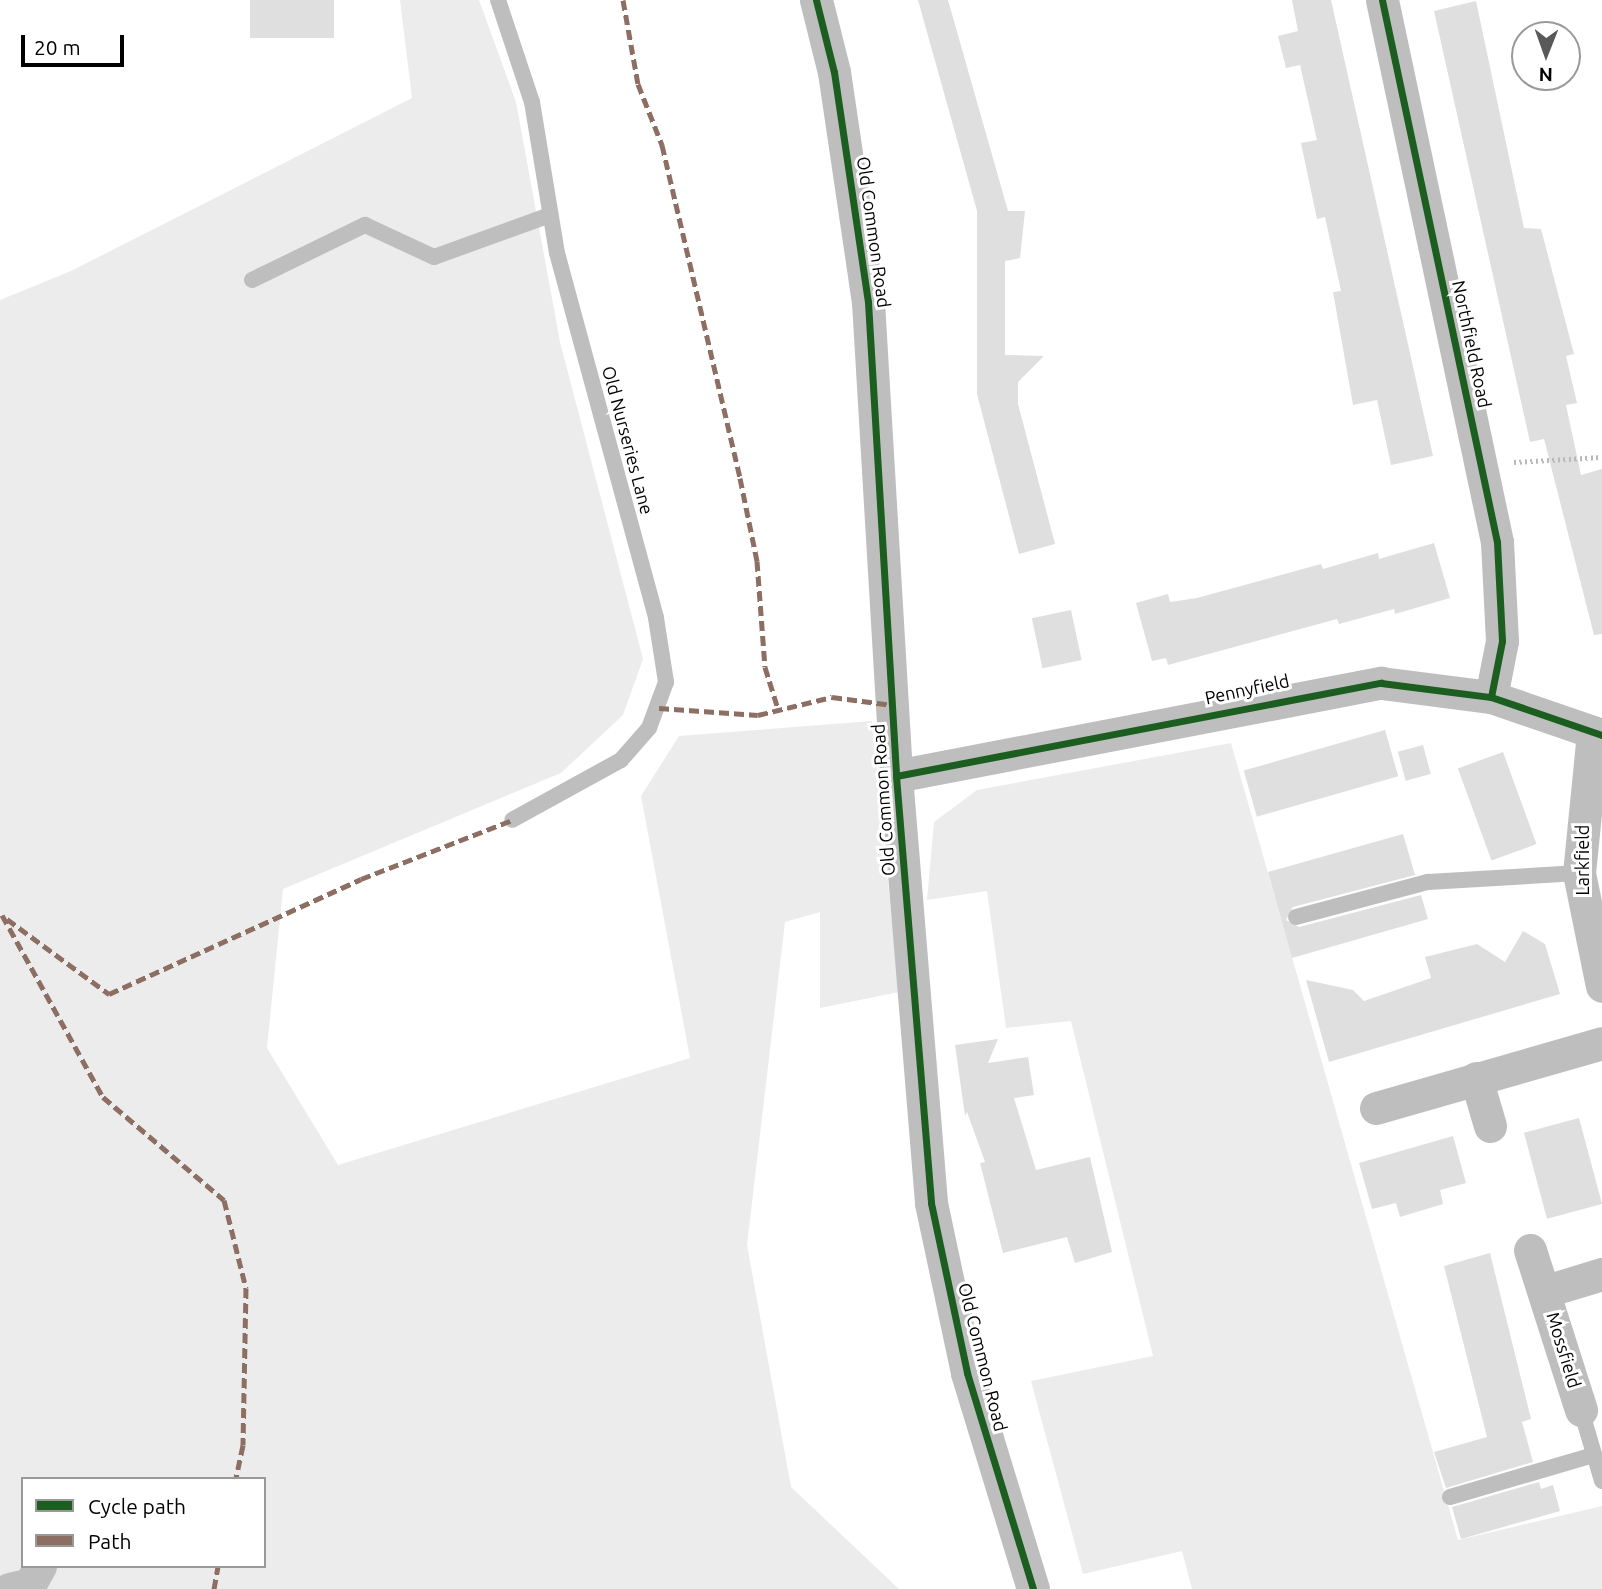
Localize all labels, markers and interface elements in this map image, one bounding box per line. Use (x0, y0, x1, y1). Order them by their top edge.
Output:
scale bar (24, 21, 128, 65)
north arrow (1511, 21, 1581, 91)
text: 20 m (34, 35, 81, 59)
text: N (1538, 64, 1553, 86)
street label: Old Common Road (853, 155, 895, 309)
street label: Northfield Road (1448, 278, 1496, 410)
street label: Old Nurseries Lane (598, 363, 658, 517)
street label: Pennyfield (1203, 670, 1291, 708)
street label: Old Common Road (867, 723, 899, 877)
street label: Larkfield (1571, 825, 1593, 895)
street label: Old Common Road (954, 1280, 1012, 1434)
street label: Mossfield (1542, 1309, 1586, 1391)
legend (21, 1477, 266, 1568)
text: Cycle path (88, 1494, 186, 1518)
text: Path (88, 1529, 131, 1553)

